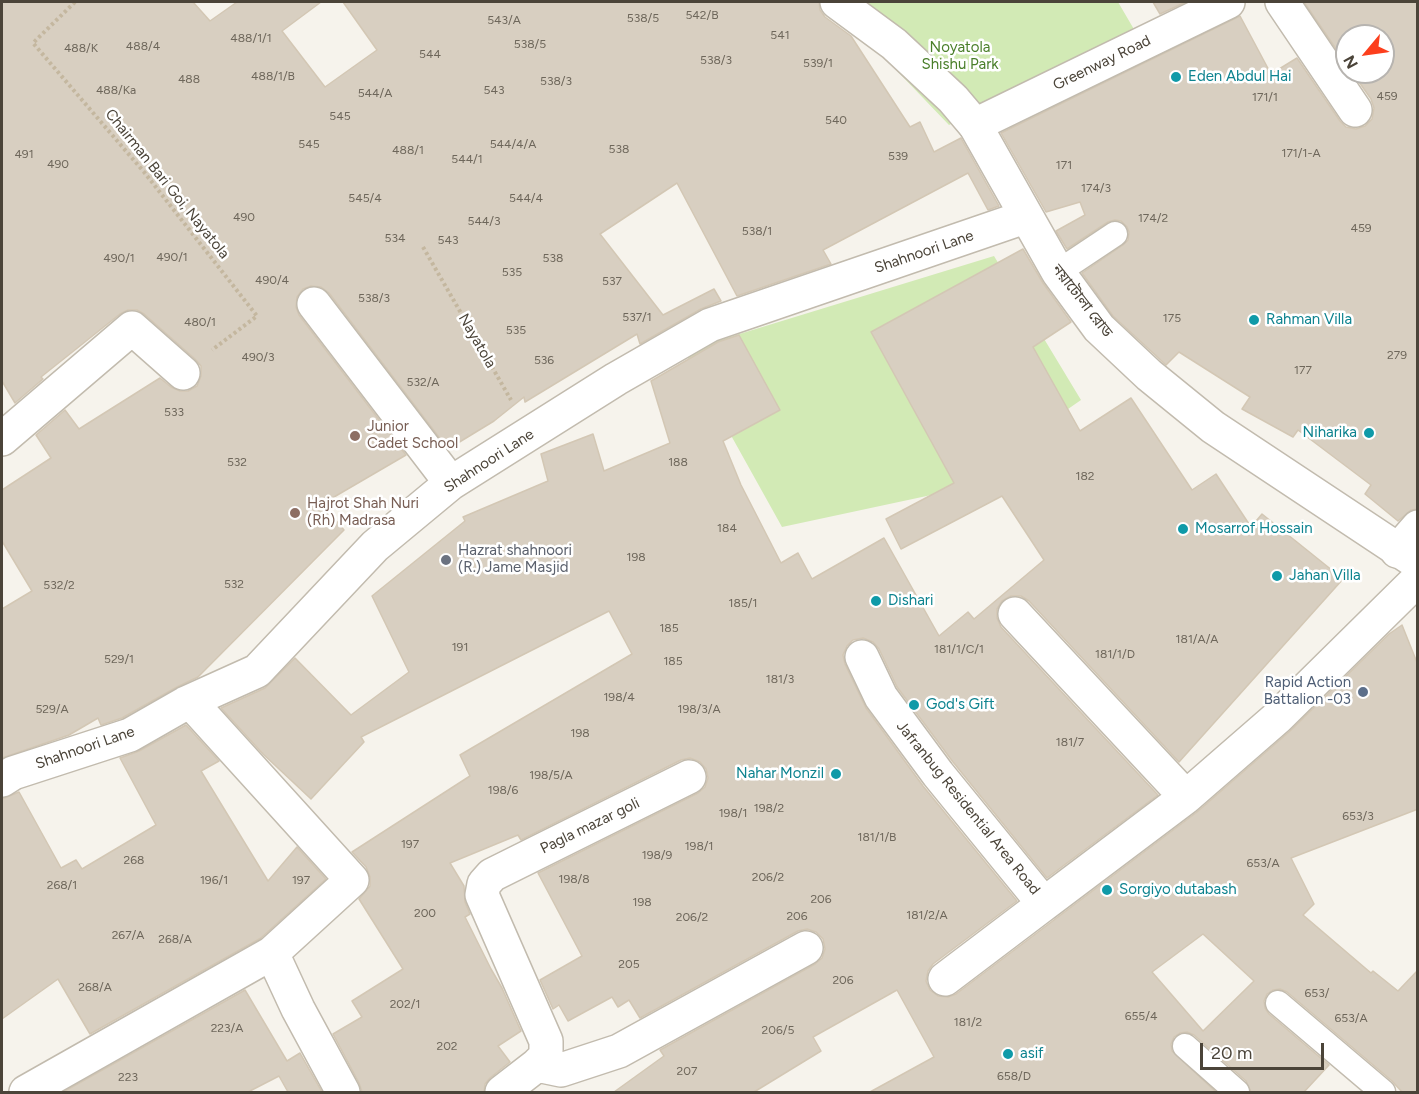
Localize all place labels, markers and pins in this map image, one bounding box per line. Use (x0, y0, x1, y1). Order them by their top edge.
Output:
place label: Eden Abdul Hai (1188, 68, 1291, 86)
marker: Eden Abdul Hai (1169, 70, 1183, 84)
place label: Rahman Villa (1266, 311, 1352, 329)
marker: Rahman Villa (1247, 313, 1261, 327)
place label: Junior Cadet School (367, 418, 458, 453)
place label: Niharika (1303, 424, 1357, 442)
marker: Niharika (1362, 426, 1376, 440)
marker: Junior Cadet School (348, 429, 362, 443)
place label: Hajrot Shah Nuri (Rh) Madrasa (307, 495, 419, 530)
marker: Hajrot Shah Nuri (Rh) Madrasa (288, 506, 302, 520)
place label: Mosarrof Hossain (1195, 520, 1313, 538)
marker: Mosarrof Hossain (1176, 522, 1190, 536)
place label: Hazrat shahnoori (R.) Jame Masjid (458, 542, 572, 577)
marker: Hazrat shahnoori (R.) Jame Masjid (439, 553, 453, 567)
place label: Jahan Villa (1289, 567, 1361, 585)
marker: Jahan Villa (1270, 569, 1284, 583)
place label: Dishari (888, 592, 933, 610)
marker: Dishari (869, 594, 883, 608)
place label: Rapid Action Battalion -03 (1264, 674, 1351, 709)
marker: Rapid Action Battalion -03 (1356, 685, 1370, 699)
place label: God's Gift (926, 696, 995, 714)
marker: God's Gift (907, 698, 921, 712)
place label: Nahar Monzil (736, 765, 824, 783)
marker: Nahar Monzil (829, 767, 843, 781)
place label: Sorgiyo dutabash (1119, 881, 1237, 899)
marker: Sorgiyo dutabash (1100, 883, 1114, 897)
place label: asif (1020, 1045, 1044, 1063)
marker: asif (1001, 1047, 1015, 1061)

